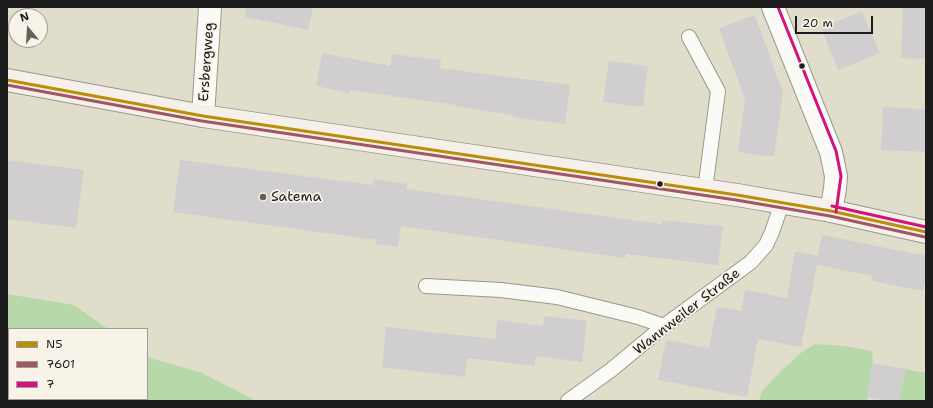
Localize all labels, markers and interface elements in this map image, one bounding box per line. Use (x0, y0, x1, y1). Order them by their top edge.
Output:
north arrow (8, 8, 48, 48)
scale bar (797, 8, 875, 34)
text: N (18, 9, 31, 26)
text: 20 m (802, 15, 833, 31)
street label: Ersbergweg (196, 22, 218, 102)
unlabelled marker (797, 61, 807, 71)
unlabelled marker (655, 179, 665, 189)
place label: Satema (271, 189, 321, 205)
marker: Satema (258, 192, 268, 202)
street label: Wannweiler Straße (630, 265, 744, 359)
legend (8, 328, 148, 400)
text: N5 (46, 336, 63, 352)
text: 7601 (46, 356, 75, 372)
text: 7 (46, 376, 54, 392)

